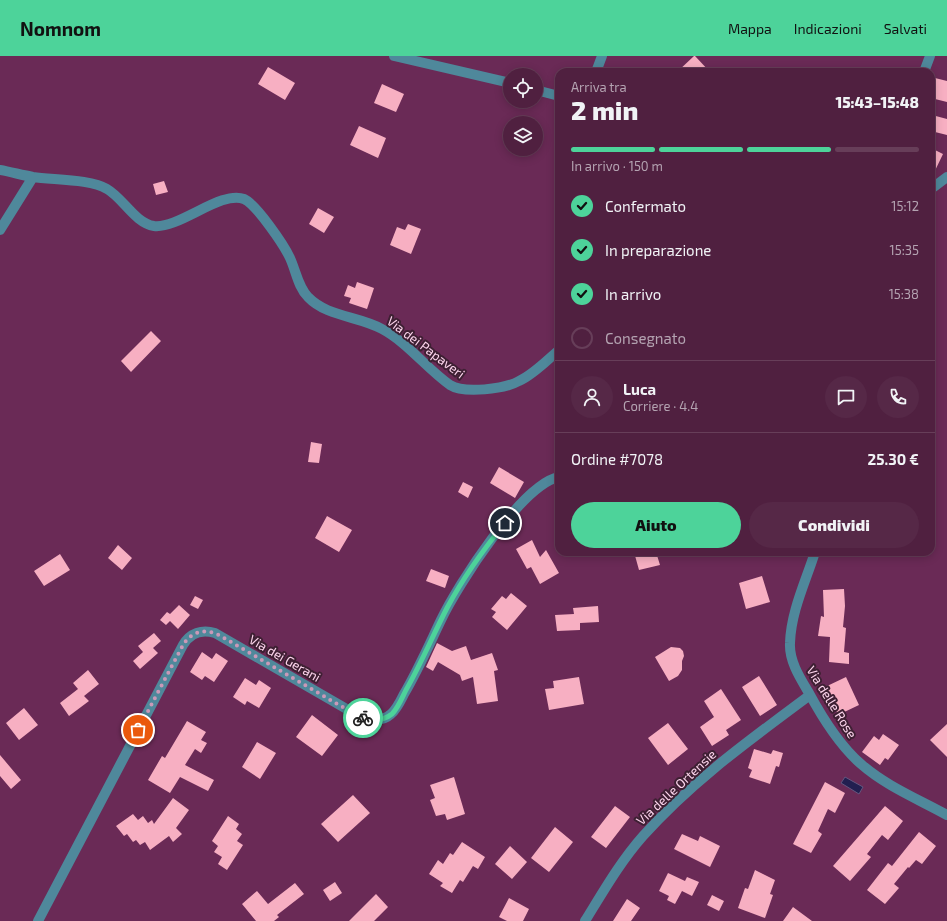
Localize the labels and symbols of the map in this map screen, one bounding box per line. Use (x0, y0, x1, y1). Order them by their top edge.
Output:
street label: Via dei Papaveri (384, 313, 468, 381)
pin (488, 506, 522, 540)
street label: Via dei Gerani (246, 631, 324, 685)
street label: Via delle Rose (803, 663, 861, 741)
courier (343, 698, 383, 738)
pin (121, 713, 155, 747)
street label: Via delle Ortensie (633, 746, 719, 828)

